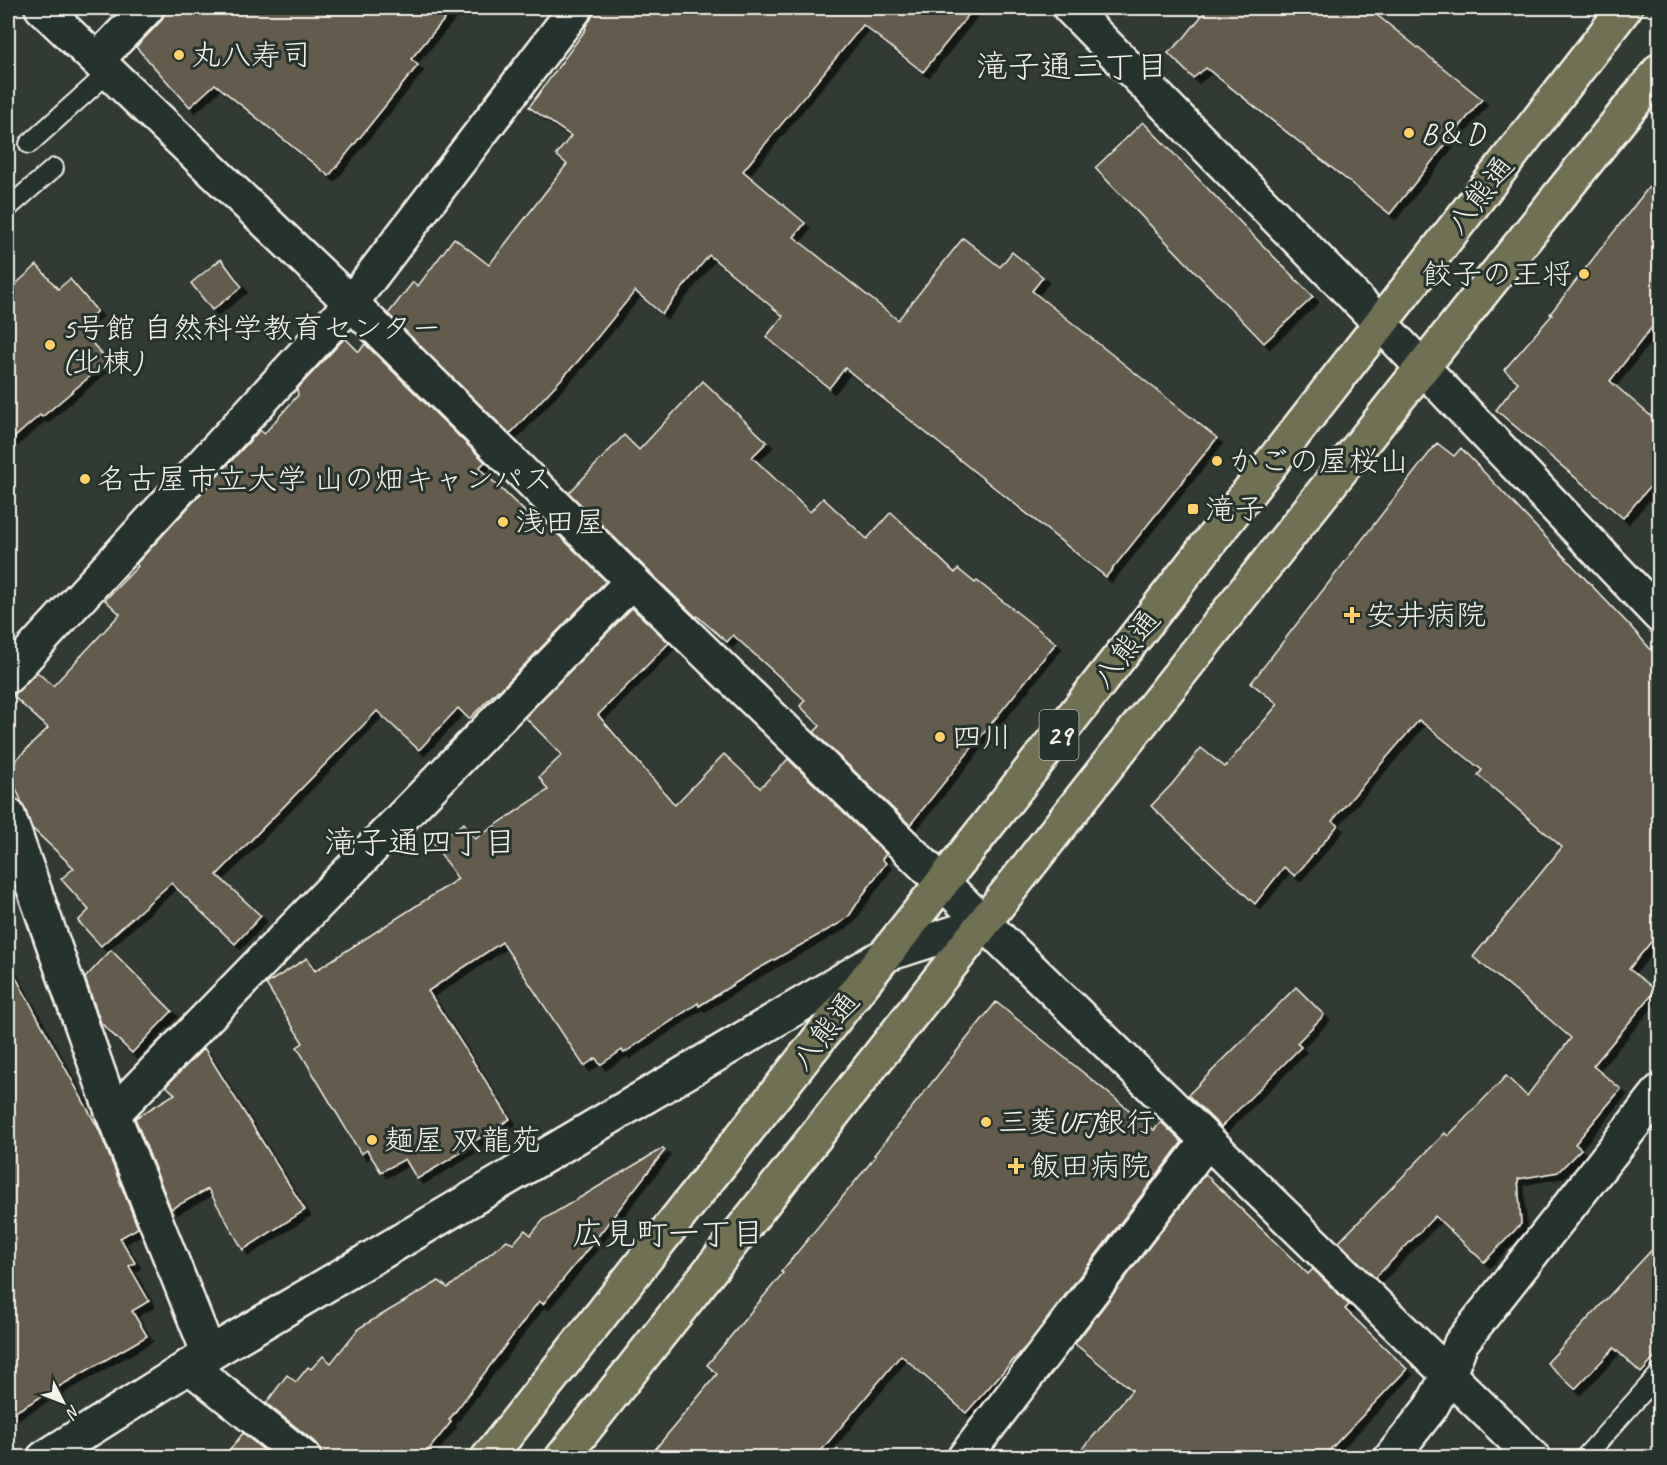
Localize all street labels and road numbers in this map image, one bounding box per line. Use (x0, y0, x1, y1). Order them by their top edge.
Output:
street label: 八熊通 (1437, 148, 1523, 242)
street label: 八熊通 (1083, 602, 1169, 696)
road number: 29 (1040, 710, 1078, 760)
street label: 八熊通 (782, 984, 868, 1078)

